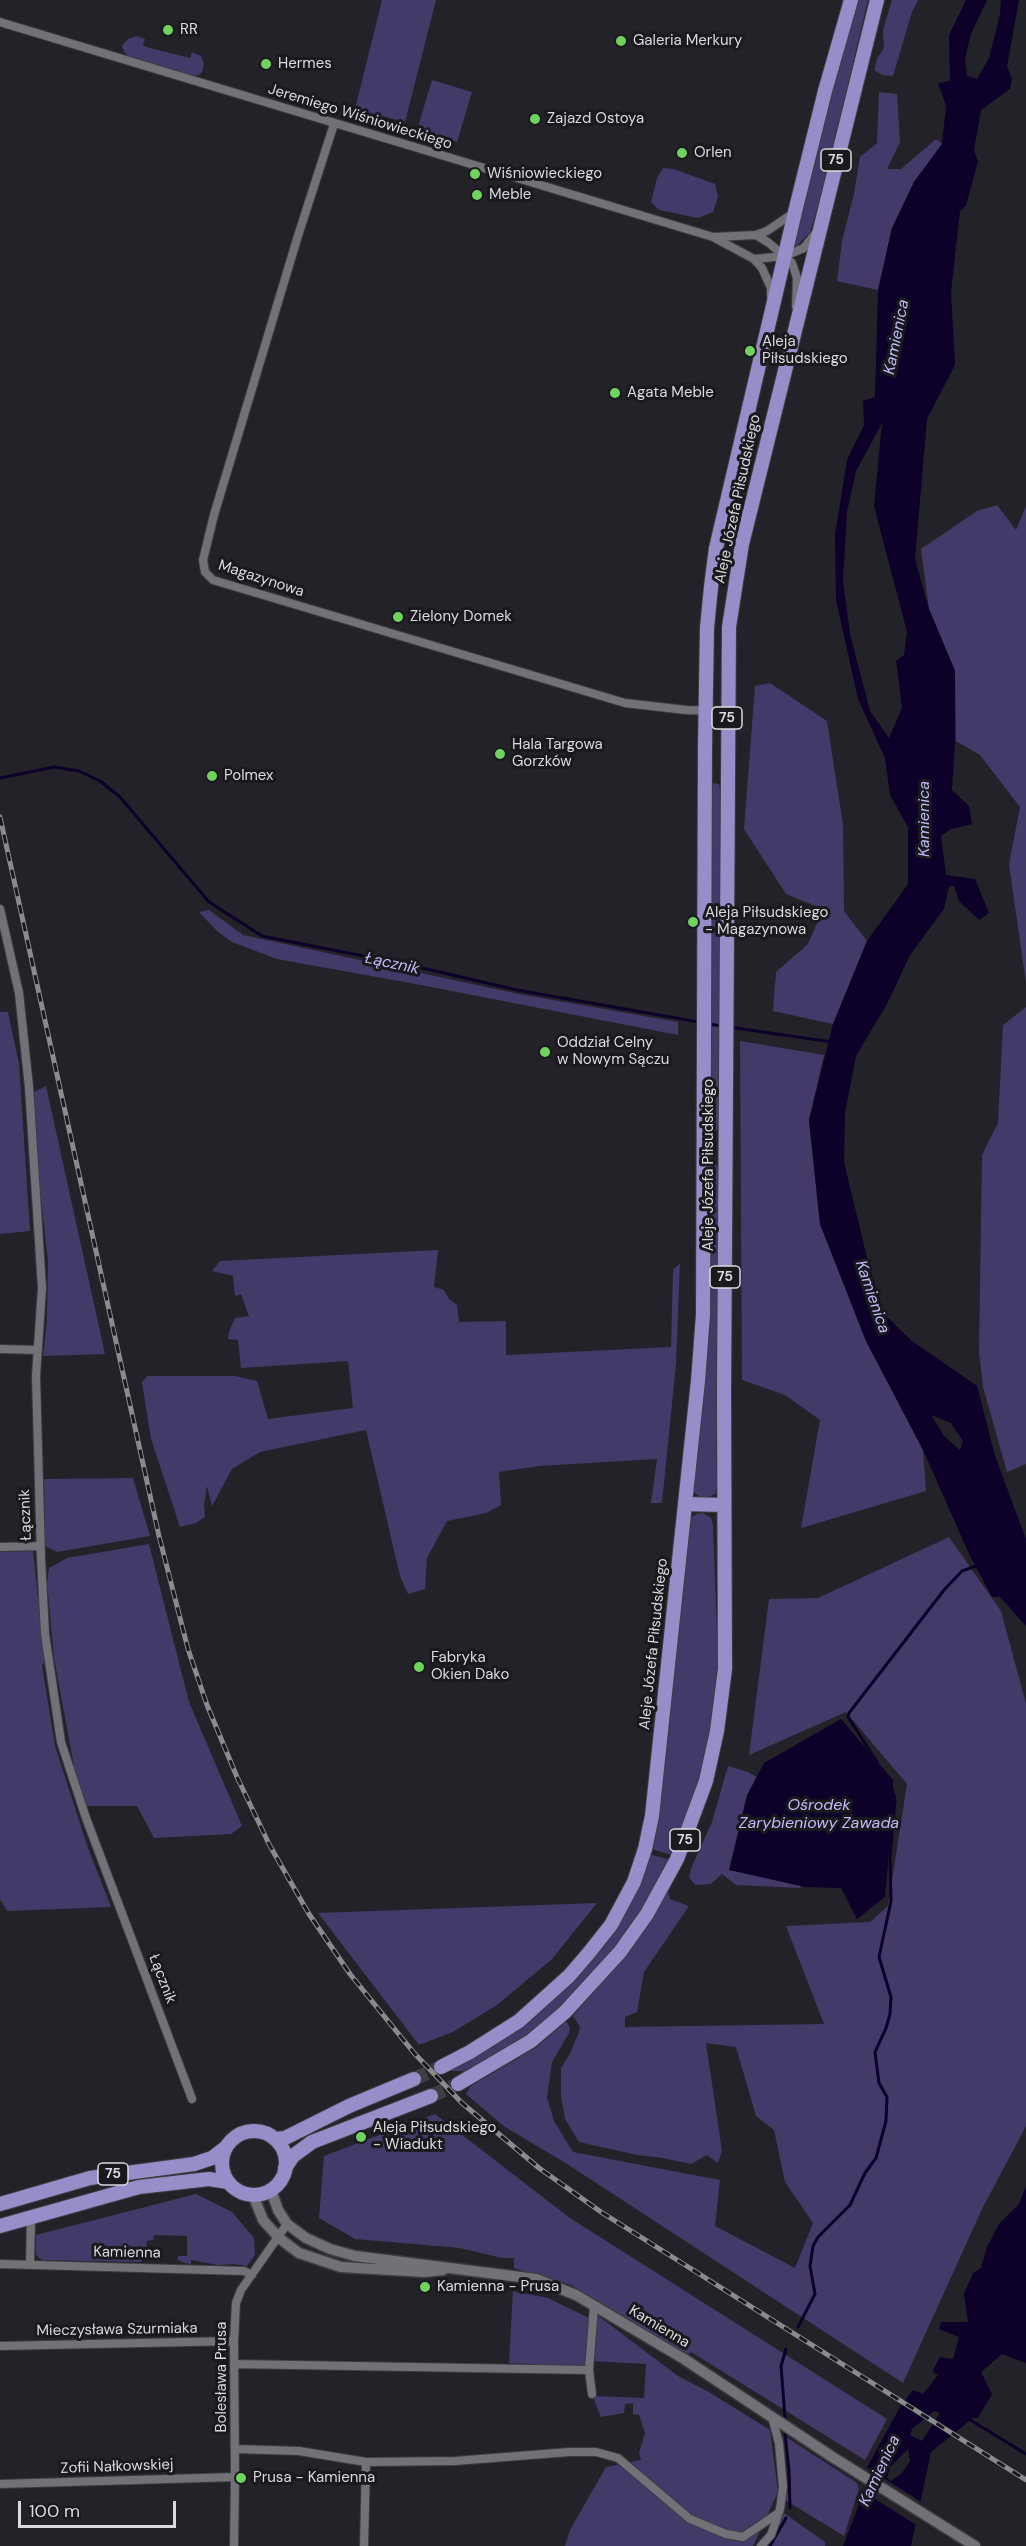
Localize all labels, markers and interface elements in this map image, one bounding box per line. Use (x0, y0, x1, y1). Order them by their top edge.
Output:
place label: RR (180, 21, 198, 39)
marker: RR (161, 23, 175, 37)
place label: Galeria Merkury (633, 32, 742, 50)
marker: Galeria Merkury (614, 34, 628, 48)
place label: Hermes (278, 55, 332, 73)
marker: Hermes (259, 57, 273, 71)
street label: Jeremiego Wiśniowieckiego (266, 80, 454, 154)
place label: Zajazd Ostoya (547, 110, 644, 128)
marker: Zajazd Ostoya (528, 112, 542, 126)
place label: Orlen (694, 144, 732, 162)
marker: Orlen (675, 146, 689, 160)
road number: 75 (821, 149, 851, 171)
place label: Wiśniowieckiego (487, 165, 602, 183)
marker: Wiśniowieckiego (468, 167, 482, 181)
place label: Meble (489, 186, 531, 204)
marker: Meble (470, 188, 484, 202)
water label: Kamienica (880, 298, 914, 376)
place label: Aleja Piłsudskiego (762, 333, 848, 368)
marker: Aleja Piłsudskiego (743, 344, 757, 358)
place label: Agata Meble (627, 384, 714, 402)
marker: Agata Meble (608, 386, 622, 400)
street label: Aleje Józefa Piłsudskiego (711, 413, 765, 585)
street label: Magazynowa (216, 557, 306, 601)
place label: Zielony Domek (410, 608, 512, 626)
marker: Zielony Domek (391, 610, 405, 624)
road number: 75 (712, 707, 742, 729)
place label: Hala Targowa Gorzków (512, 736, 603, 771)
marker: Hala Targowa Gorzków (493, 747, 507, 761)
place label: Polmex (224, 767, 273, 785)
marker: Polmex (205, 769, 219, 783)
water label: Kamienica (915, 781, 935, 857)
place label: Aleja Piłsudskiego - Magazynowa (705, 904, 828, 939)
marker: Aleja Piłsudskiego - Magazynowa (686, 915, 700, 929)
water label: Łącznik (363, 949, 421, 979)
place label: Oddział Celny w Nowym Sączu (557, 1034, 669, 1069)
marker: Oddział Celny w Nowym Sączu (538, 1045, 552, 1059)
street label: Aleje Józefa Piłsudskiego (700, 1079, 718, 1251)
water label: Kamienica (851, 1258, 893, 1336)
road number: 75 (710, 1266, 740, 1288)
street label: Łącznik (16, 1489, 36, 1541)
street label: Aleje Józefa Piłsudskiego (636, 1557, 672, 1731)
place label: Fabryka Okien Dako (431, 1649, 509, 1684)
marker: Fabryka Okien Dako (412, 1660, 426, 1674)
water label: Ośrodek Zarybieniowy Zawada (739, 1796, 899, 1834)
road number: 75 (670, 1829, 700, 1851)
street label: Łącznik (144, 1952, 180, 2006)
place label: Aleja Piłsudskiego - Wiadukt (373, 2119, 496, 2154)
marker: Aleja Piłsudskiego - Wiadukt (354, 2130, 368, 2144)
road number: 75 (98, 2163, 128, 2185)
street label: Kamienna (93, 2243, 161, 2263)
place label: Kamienna - Prusa (437, 2278, 559, 2296)
marker: Kamienna - Prusa (418, 2280, 432, 2294)
street label: Kamienna (625, 2302, 693, 2352)
street label: Mieczysława Szurmiaka (36, 2320, 198, 2340)
street label: Bolesława Prusa (213, 2322, 231, 2432)
water label: Kamienica (855, 2432, 905, 2510)
street label: Zofii Nałkowskiej (60, 2456, 174, 2478)
place label: Prusa - Kamienna (253, 2469, 375, 2487)
marker: Prusa - Kamienna (234, 2471, 248, 2485)
scale bar (21, 2489, 178, 2527)
text: 100 m (29, 2499, 80, 2523)

